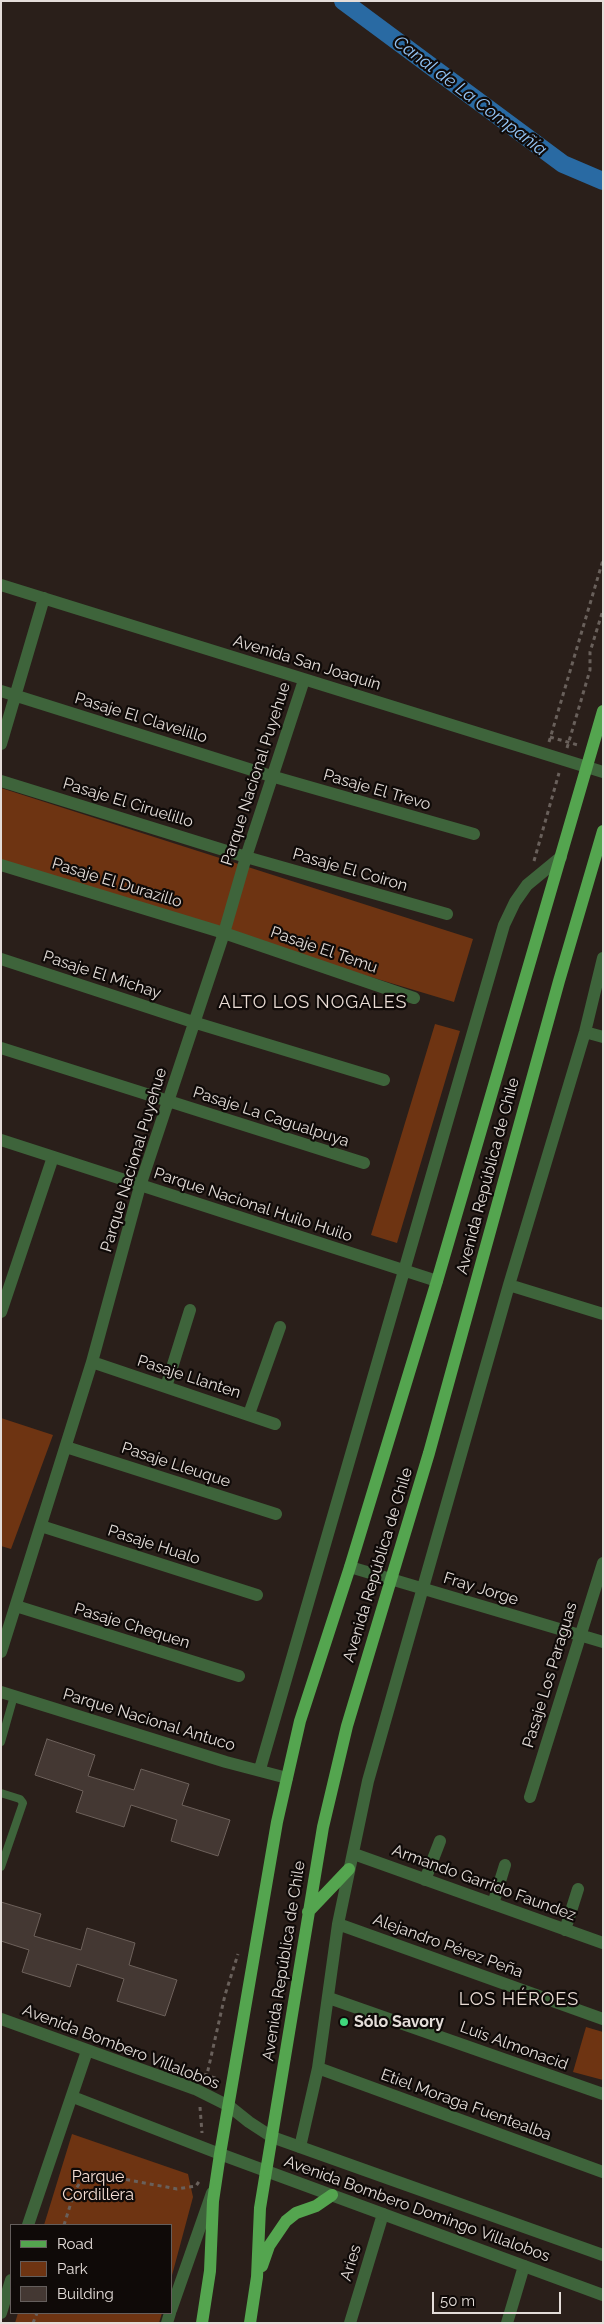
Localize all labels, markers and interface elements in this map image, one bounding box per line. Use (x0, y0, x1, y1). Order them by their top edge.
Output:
water label: Canal de La Compañía (389, 31, 551, 161)
street label: Avenida San Joaquín (231, 631, 383, 695)
street label: Parque Nacional Puyehue (217, 680, 295, 868)
street label: Pasaje El Clavelillo (72, 689, 210, 747)
street label: Pasaje El Trevo (321, 765, 433, 815)
street label: Pasaje El Ciruelillo (60, 774, 196, 832)
street label: Pasaje El Coiron (290, 844, 410, 896)
street label: Pasaje El Durazillo (50, 854, 184, 912)
street label: Pasaje El Temu (268, 923, 380, 977)
street label: Pasaje El Michay (41, 947, 163, 1003)
district label: ALTO LOS NOGALES (216, 992, 410, 1014)
street label: Parque Nacional Puyehue (97, 1066, 171, 1254)
street label: Avenida República de Chile (452, 1076, 524, 1276)
street label: Pasaje La Cagualpuya (191, 1083, 351, 1151)
street label: Parque Nacional Huilo Huilo (151, 1164, 355, 1246)
street label: Pasaje Llanten (135, 1351, 243, 1403)
street label: Pasaje Lleuque (119, 1438, 233, 1492)
street label: Avenida República de Chile (339, 1465, 417, 1665)
street label: Pasaje Hualo (105, 1521, 203, 1569)
street label: Fray Jorge (441, 1569, 521, 1609)
street label: Pasaje Chequen (72, 1599, 192, 1653)
street label: Pasaje Los Paraguas (519, 1600, 581, 1750)
street label: Parque Nacional Antuco (60, 1685, 238, 1755)
street label: Armando Garrido Faundez (389, 1841, 579, 1925)
street label: Avenida República de Chile (259, 1859, 309, 2063)
street label: Alejandro Pérez Peña (370, 1910, 526, 1982)
district label: LOS HÉROES (458, 1989, 580, 2011)
street label: Avenida Bombero Villalobos (20, 2001, 222, 2093)
place label: Sólo Savory (354, 2012, 444, 2032)
marker: Sólo Savory (338, 2016, 350, 2028)
street label: Luis Almonacid (457, 2018, 571, 2074)
street label: Etiel Moraga Fuentealba (378, 2065, 554, 2145)
street label: Avenida Bombero Domingo Villalobos (282, 2152, 552, 2266)
park label: Parque Cordillera (62, 2167, 134, 2205)
legend (10, 2224, 172, 2314)
text: Road (57, 2235, 93, 2253)
street label: Aries (336, 2242, 366, 2284)
text: Park (57, 2260, 88, 2278)
scale bar (434, 2282, 563, 2314)
text: Building (57, 2285, 114, 2303)
text: 50 m (440, 2292, 475, 2310)

